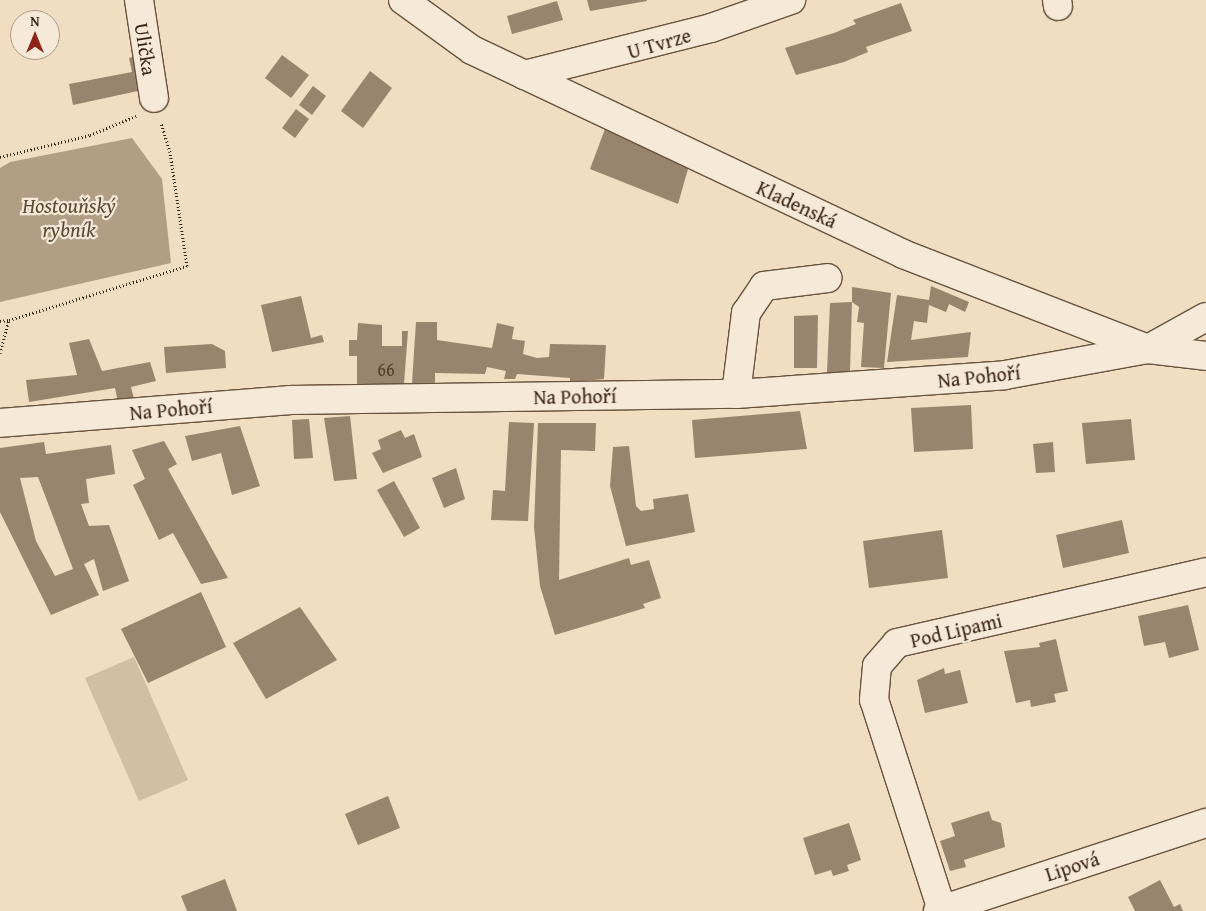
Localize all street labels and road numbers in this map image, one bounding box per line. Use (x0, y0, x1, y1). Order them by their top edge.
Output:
street label: Ulička (130, 21, 162, 77)
street label: U Tvrze (624, 22, 694, 64)
street label: Kladenská (753, 175, 841, 233)
street label: Na Pohoří (936, 360, 1022, 392)
street label: Na Pohoří (533, 383, 617, 409)
street label: Na Pohoří (129, 393, 213, 425)
street label: Pod Lipami (908, 608, 1004, 652)
street label: Lipová (1042, 846, 1102, 886)

